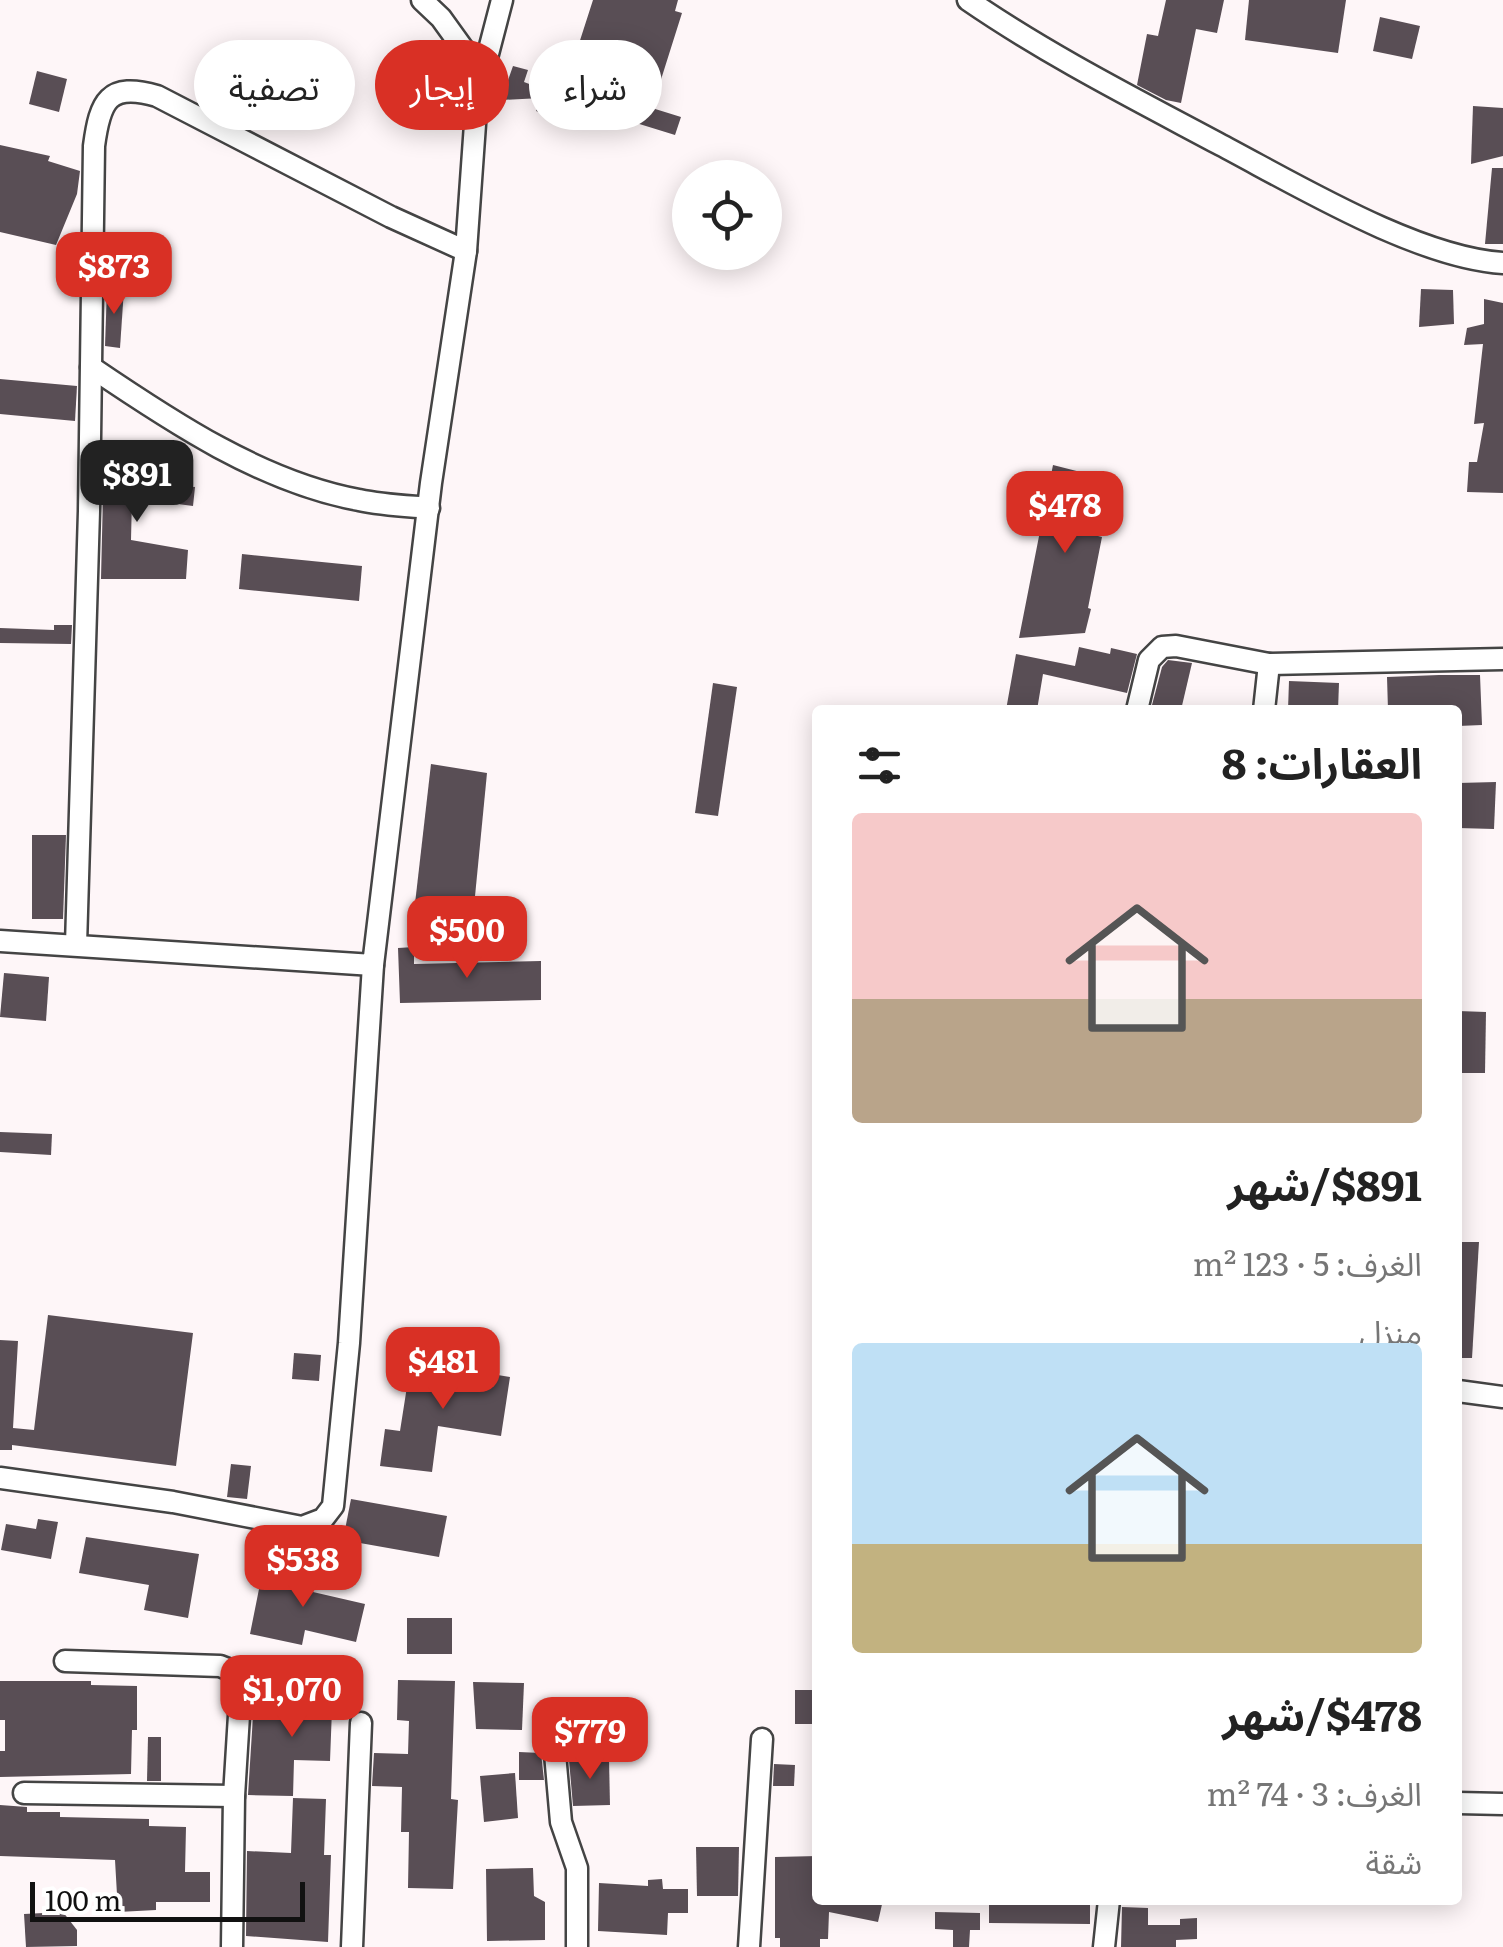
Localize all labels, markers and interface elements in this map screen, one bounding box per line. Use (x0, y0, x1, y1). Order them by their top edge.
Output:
chip: تصفية (194, 40, 355, 130)
chip: إيجار (375, 40, 509, 130)
chip: شراء (529, 40, 662, 130)
map controls (672, 160, 782, 270)
button: locate (672, 160, 782, 270)
pin: $873 (55, 232, 173, 317)
text: $873 (78, 240, 150, 288)
pin: $891 (78, 440, 196, 525)
text: $891 (102, 448, 172, 496)
pin: $478 (1006, 471, 1124, 556)
text: $478 (1028, 479, 1102, 527)
text: العقارات: 8 (1222, 730, 1422, 792)
icon: filters (852, 738, 907, 793)
icon: home (1047, 878, 1227, 1058)
pin: $500 (408, 896, 526, 981)
text: $500 (429, 904, 505, 952)
text: $891/شهر (1228, 1152, 1422, 1214)
text: الغرف: 5 · 123 m² (1193, 1238, 1422, 1286)
text: منزل (1359, 1306, 1422, 1354)
pin: $481 (384, 1327, 502, 1412)
text: $481 (408, 1335, 478, 1383)
icon: home (1047, 1408, 1227, 1588)
pin: $538 (244, 1525, 362, 1610)
text: $538 (267, 1533, 339, 1581)
pin: $1,070 (211, 1655, 373, 1740)
text: $1,070 (242, 1663, 342, 1711)
text: $478/شهر (1222, 1682, 1422, 1744)
pin: $779 (531, 1697, 649, 1782)
text: $779 (554, 1705, 626, 1753)
text: الغرف: 3 · 74 m² (1207, 1768, 1422, 1816)
text: شقة (1366, 1836, 1422, 1884)
scale bar (30, 1877, 305, 1922)
text: 100 m (45, 1878, 122, 1920)

